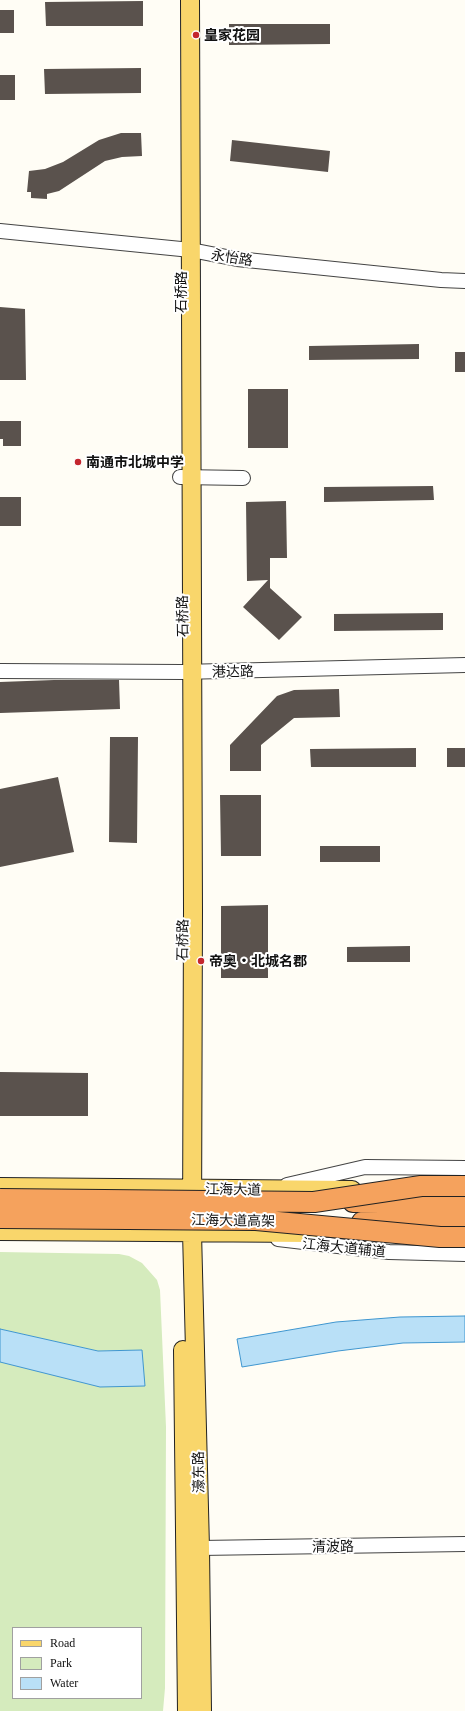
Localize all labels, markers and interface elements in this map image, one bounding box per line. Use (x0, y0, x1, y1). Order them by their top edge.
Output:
place label: 皇家花园 (204, 27, 260, 43)
marker: 皇家花园 (191, 30, 201, 40)
street label: 永怡路 (210, 245, 254, 269)
street label: 石桥路 (173, 271, 189, 313)
place label: 南通市北城中学 (86, 454, 184, 470)
marker: 南通市北城中学 (73, 457, 83, 467)
street label: 石桥路 (173, 595, 191, 637)
street label: 港达路 (212, 662, 254, 680)
street label: 石桥路 (173, 919, 191, 961)
place label: 帝奥·北城名郡 (209, 953, 307, 969)
marker: 帝奥·北城名郡 (196, 956, 206, 966)
street label: 江海大道 (205, 1180, 261, 1198)
street label: 江海大道高架 (191, 1211, 275, 1229)
street label: 江海大道辅道 (301, 1234, 387, 1260)
street label: 濠东路 (189, 1451, 207, 1493)
street label: 清波路 (312, 1537, 354, 1555)
legend (12, 1627, 142, 1699)
text: Road (50, 1636, 75, 1650)
text: Park (50, 1656, 72, 1670)
text: Water (50, 1676, 78, 1690)

